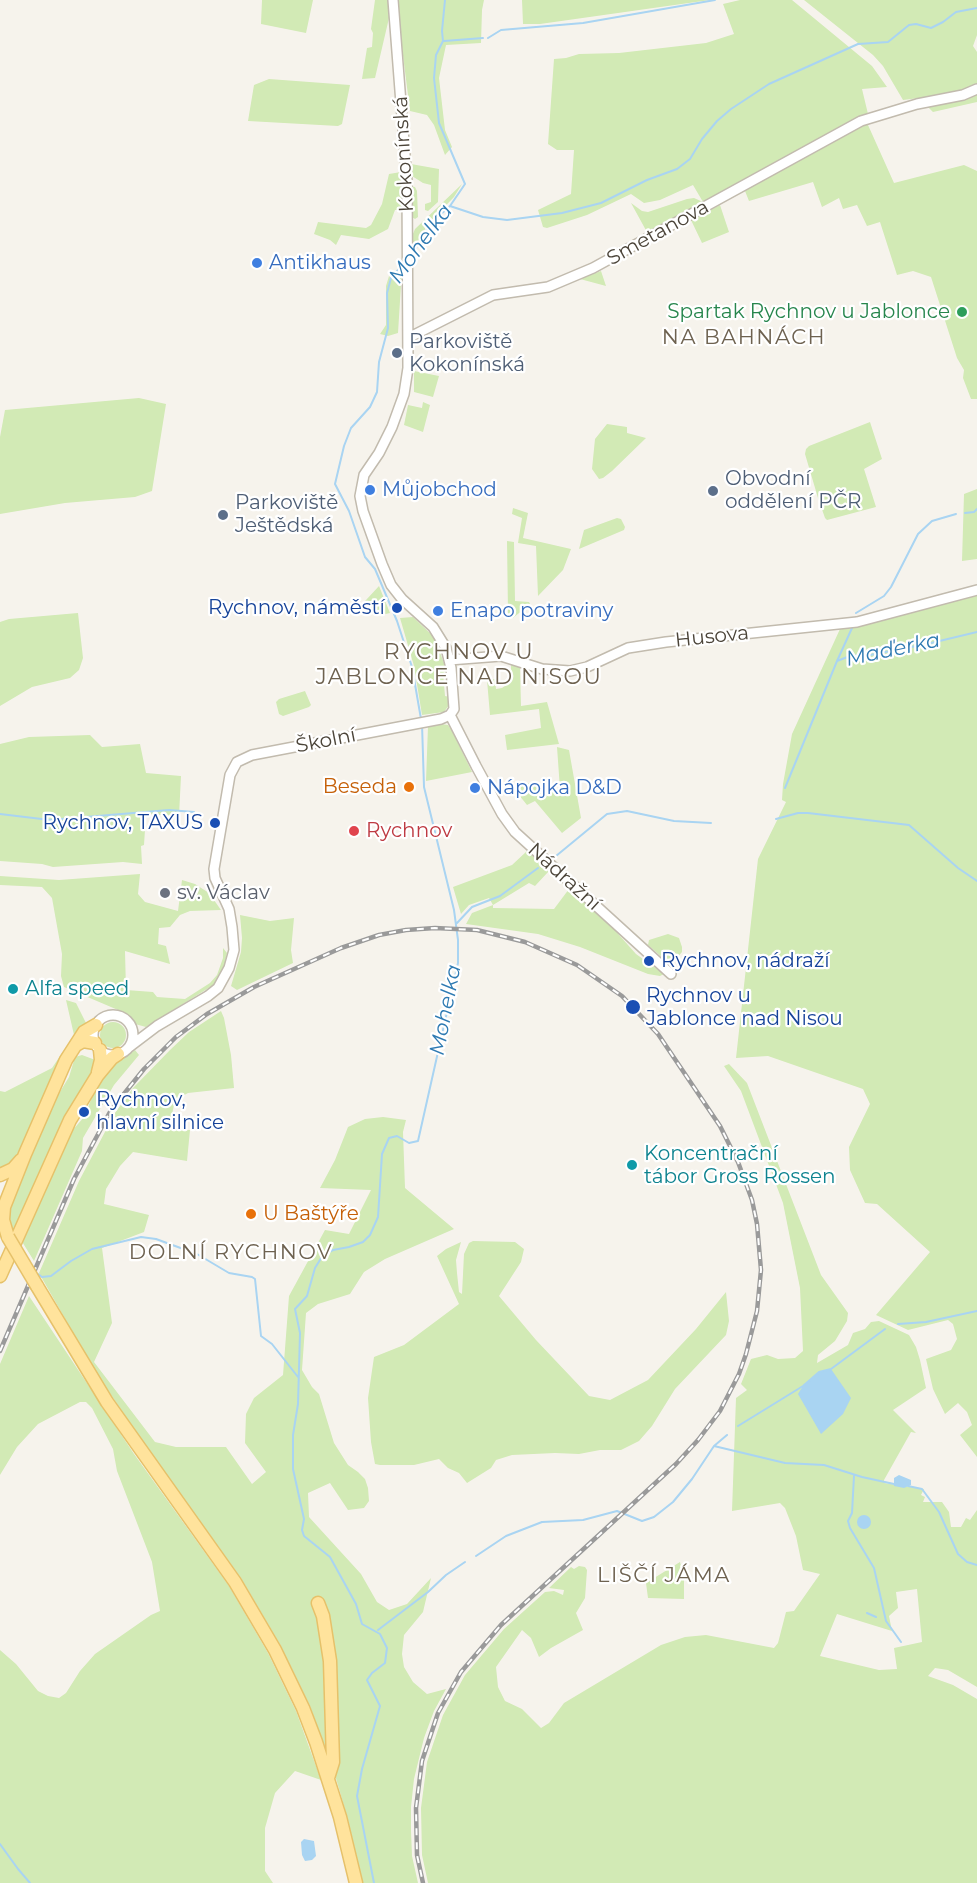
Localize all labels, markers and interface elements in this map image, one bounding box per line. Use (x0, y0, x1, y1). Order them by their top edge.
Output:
street label: Kokonínská (389, 95, 419, 213)
street label: Smetanova (603, 195, 713, 271)
water label: Mohelka (384, 199, 458, 289)
place label: Antikhaus (269, 251, 371, 275)
marker: Antikhaus (250, 256, 264, 270)
place label: Spartak Rychnov u Jablonce (667, 300, 950, 324)
marker: Spartak Rychnov u Jablonce (955, 305, 969, 319)
district label: NA BAHNÁCH (662, 325, 826, 351)
place label: Parkoviště Kokonínská (409, 330, 525, 377)
marker: Parkoviště Kokonínská (390, 346, 404, 360)
place label: Obvodní oddělení PČR (725, 467, 861, 514)
place label: Můjobchod (382, 478, 497, 502)
marker: Můjobchod (363, 483, 377, 497)
marker: Obvodní oddělení PČR (706, 484, 720, 498)
place label: Parkoviště Ještědská (235, 491, 338, 538)
marker: Parkoviště Ještědská (216, 508, 230, 522)
place label: Rychnov, náměstí (208, 596, 385, 620)
place label: Enapo potraviny (450, 599, 613, 623)
marker: Rychnov, náměstí (390, 601, 404, 615)
marker: Enapo potraviny (431, 604, 445, 618)
street label: Husova (674, 621, 750, 653)
water label: Maďerka (844, 628, 942, 672)
district label: RYCHNOV U JABLONCE NAD NISOU (316, 640, 602, 692)
street label: Školní (294, 723, 358, 759)
place label: Beseda (323, 775, 397, 799)
place label: Nápojka D&D (487, 776, 622, 800)
marker: Beseda (402, 780, 416, 794)
marker: Nápojka D&D (468, 781, 482, 795)
place label: Rychnov, TAXUS (42, 811, 203, 835)
marker: Rychnov, TAXUS (208, 816, 222, 830)
place label: Rychnov (366, 819, 452, 843)
marker: Rychnov (347, 824, 361, 838)
street label: Nádražní (523, 838, 605, 916)
place label: sv. Václav (177, 881, 270, 905)
marker: sv. Václav (158, 886, 172, 900)
place label: Rychnov, nádraží (661, 949, 830, 973)
marker: Rychnov, nádraží (642, 954, 656, 968)
water label: Mohelka (425, 962, 467, 1058)
place label: Alfa speed (25, 977, 129, 1001)
marker: Alfa speed (6, 982, 20, 996)
place label: Rychnov u Jablonce nad Nisou (646, 984, 843, 1031)
marker: Rychnov u Jablonce nad Nisou (624, 998, 642, 1016)
place label: Rychnov, hlavní silnice (96, 1088, 224, 1135)
marker: Rychnov, hlavní silnice (77, 1105, 91, 1119)
place label: Koncentrační tábor Gross Rossen (644, 1142, 836, 1189)
marker: Koncentrační tábor Gross Rossen (625, 1158, 639, 1172)
place label: U Baštýře (263, 1202, 359, 1226)
marker: U Baštýře (244, 1207, 258, 1221)
district label: DOLNÍ RYCHNOV (129, 1240, 333, 1266)
district label: LIŠČÍ JÁMA (597, 1563, 731, 1589)

